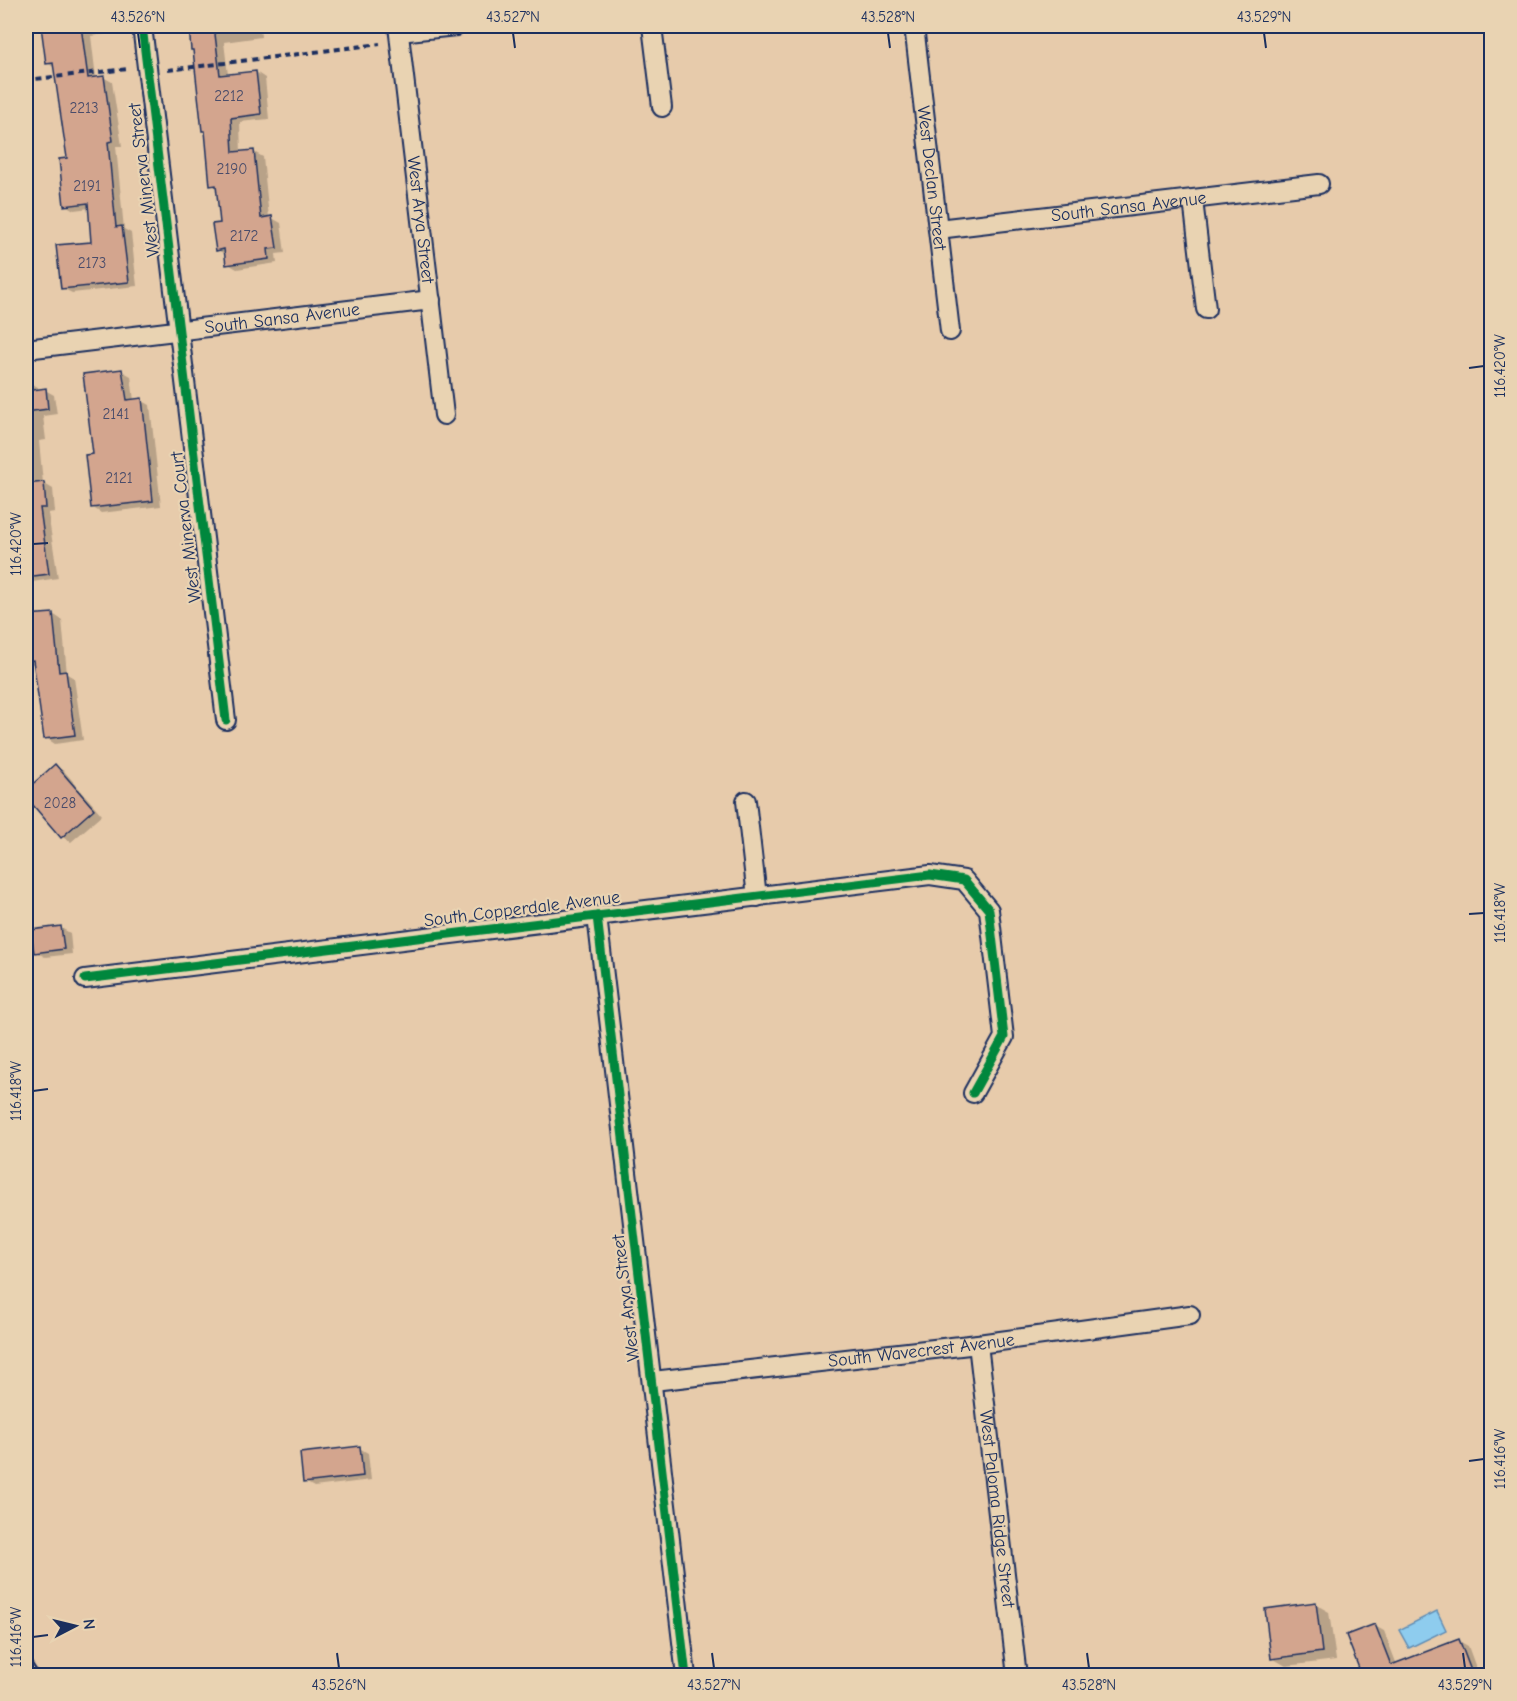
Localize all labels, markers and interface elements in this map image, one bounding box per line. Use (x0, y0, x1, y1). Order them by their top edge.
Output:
text: 43.526°N (111, 8, 165, 26)
text: 43.527°N (486, 8, 540, 26)
text: 43.528°N (861, 8, 915, 26)
text: 43.529°N (1237, 8, 1291, 26)
house number: 2212 (214, 87, 244, 105)
house number: 2213 (69, 99, 99, 117)
street label: West Minerva Street (124, 101, 164, 258)
street label: West Declan Street (913, 104, 951, 252)
street label: West Arya Street (403, 155, 439, 285)
house number: 2190 (217, 160, 247, 178)
house number: 2191 (73, 177, 101, 195)
street label: South Sansa Avenue (1050, 187, 1208, 226)
house number: 2172 (230, 227, 258, 245)
house number: 2173 (78, 254, 106, 272)
street label: South Sansa Avenue (203, 298, 361, 338)
text: 116.420°W (1491, 334, 1509, 398)
house number: 2141 (103, 405, 130, 423)
street label: West Minerva Court (166, 450, 206, 604)
house number: 2121 (105, 469, 133, 487)
text: 116.420°W (7, 512, 25, 576)
house number: 2028 (44, 794, 76, 812)
text: 116.418°W (1491, 883, 1509, 943)
street label: South Copperdale Avenue (423, 887, 621, 931)
text: 116.418°W (7, 1061, 25, 1121)
street label: West Arya Street (608, 1232, 644, 1363)
street label: South Wavecrest Avenue (827, 1329, 1016, 1371)
street label: West Paloma Ridge Street (975, 1409, 1019, 1610)
text: 116.416°W (1491, 1429, 1509, 1489)
north arrow (45, 1596, 105, 1656)
text: 116.416°W (7, 1607, 25, 1667)
text: N (79, 1618, 98, 1631)
text: 43.526°N (312, 1676, 366, 1694)
text: 43.527°N (687, 1676, 741, 1694)
text: 43.528°N (1062, 1676, 1116, 1694)
text: 43.529°N (1438, 1676, 1492, 1694)

